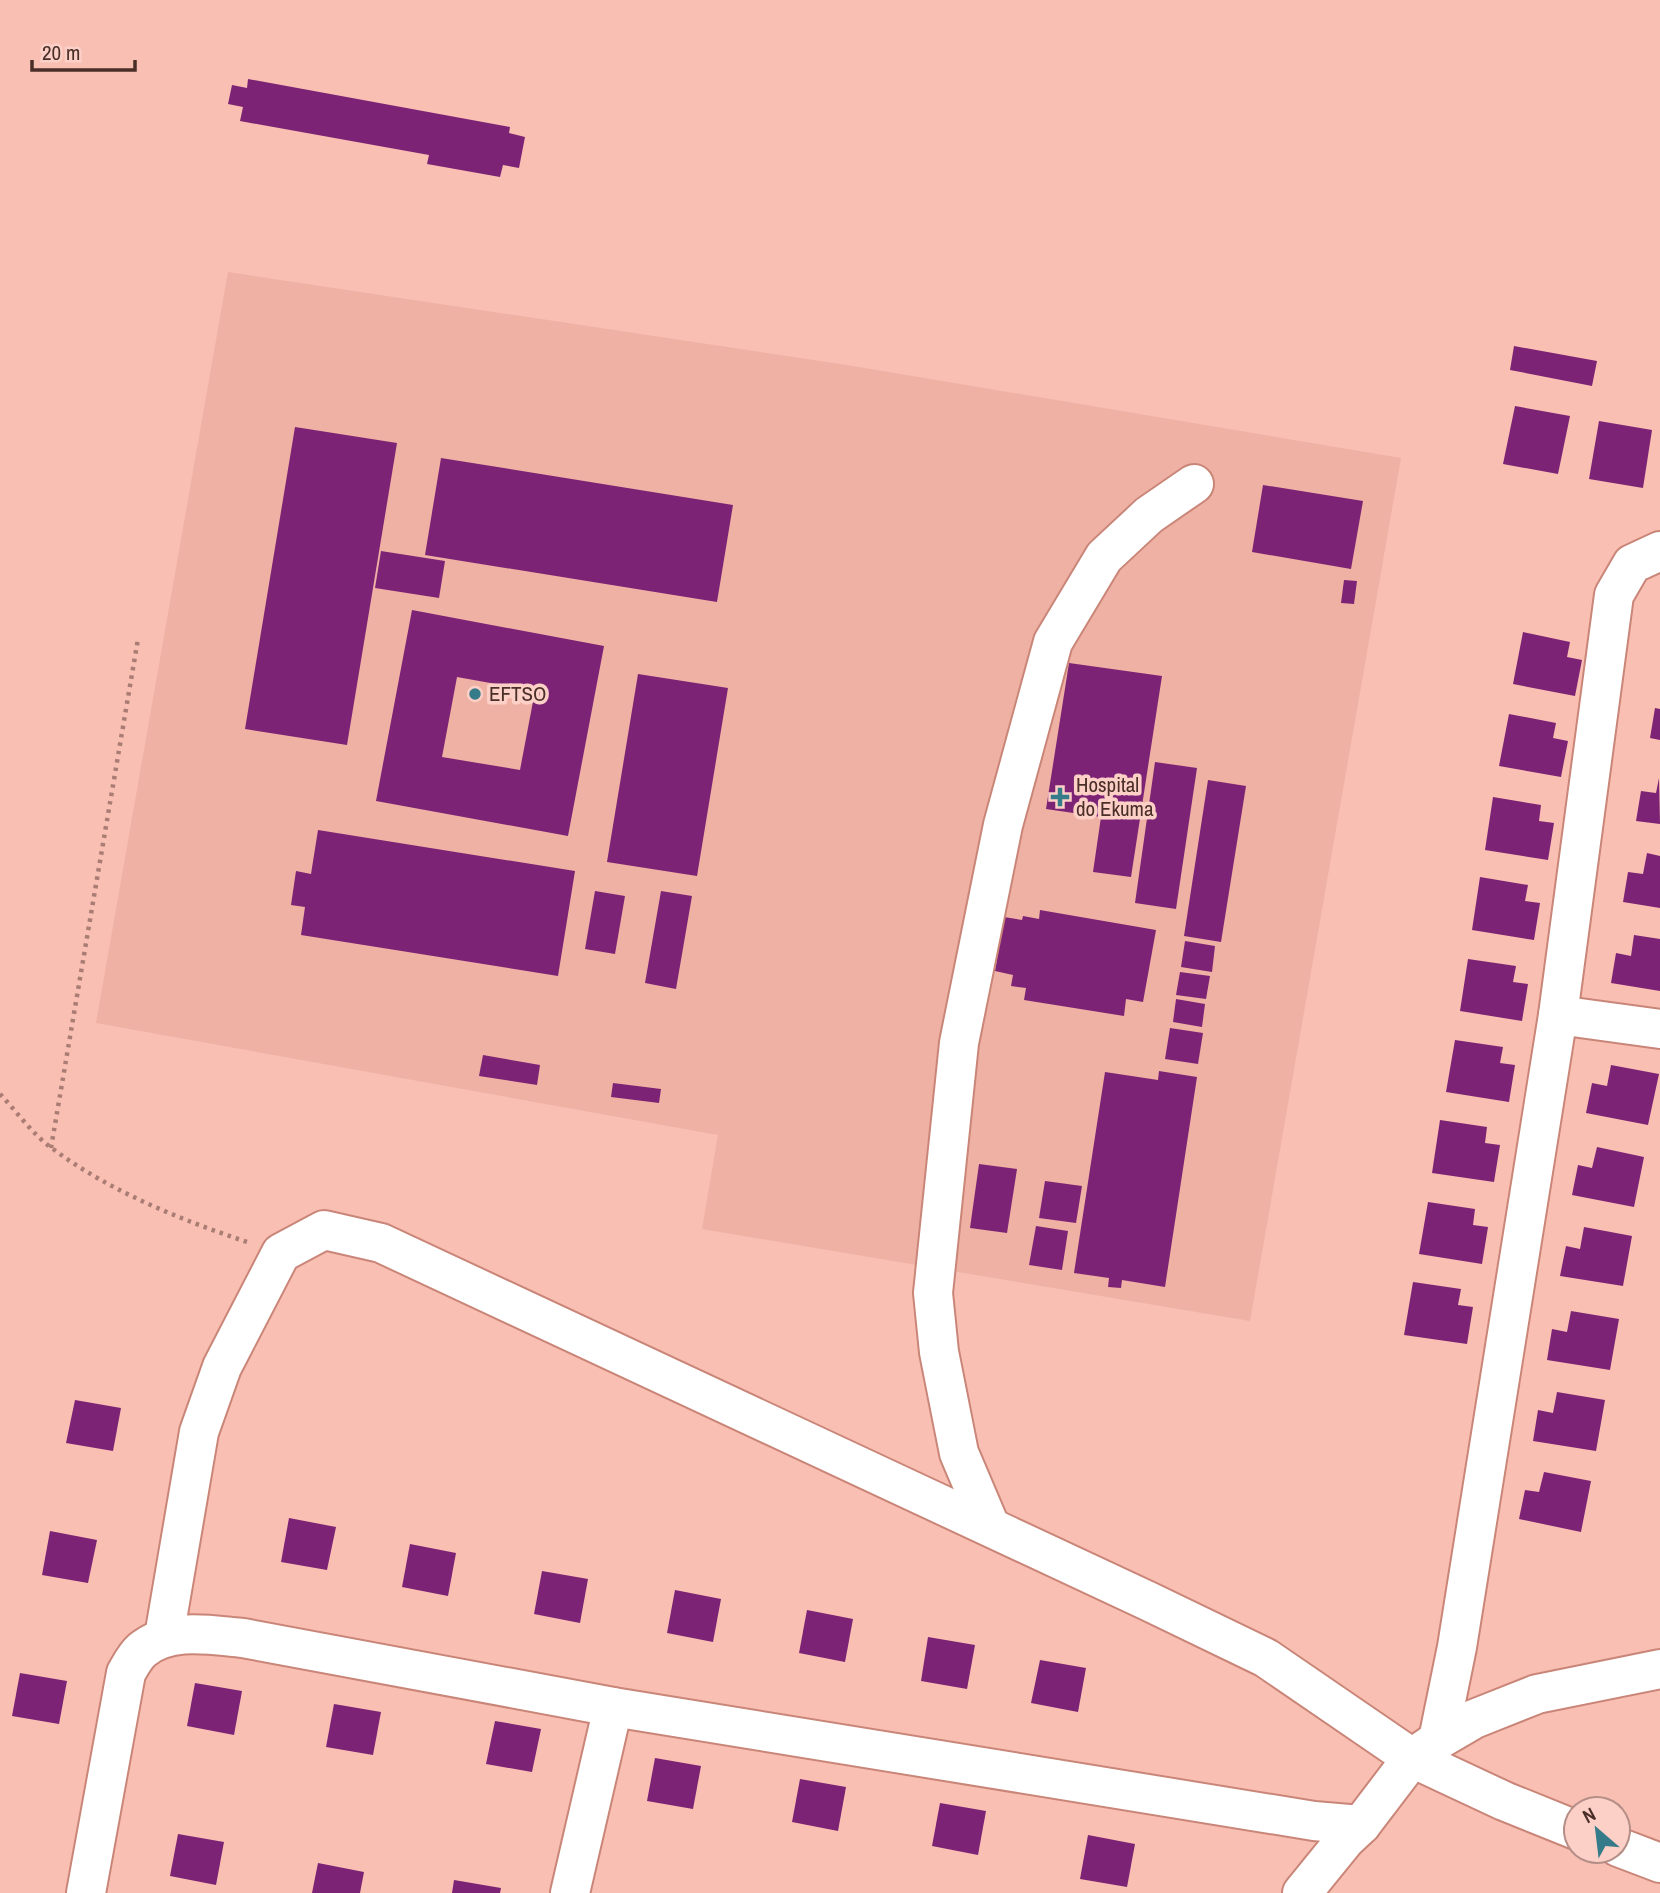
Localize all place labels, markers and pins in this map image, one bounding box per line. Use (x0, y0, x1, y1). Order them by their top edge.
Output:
place label: EFTSO (489, 679, 546, 708)
marker: EFTSO (467, 686, 483, 702)
place label: Hospital do Ekuma (1076, 770, 1154, 823)
marker: Hospital do Ekuma (1050, 787, 1070, 807)

